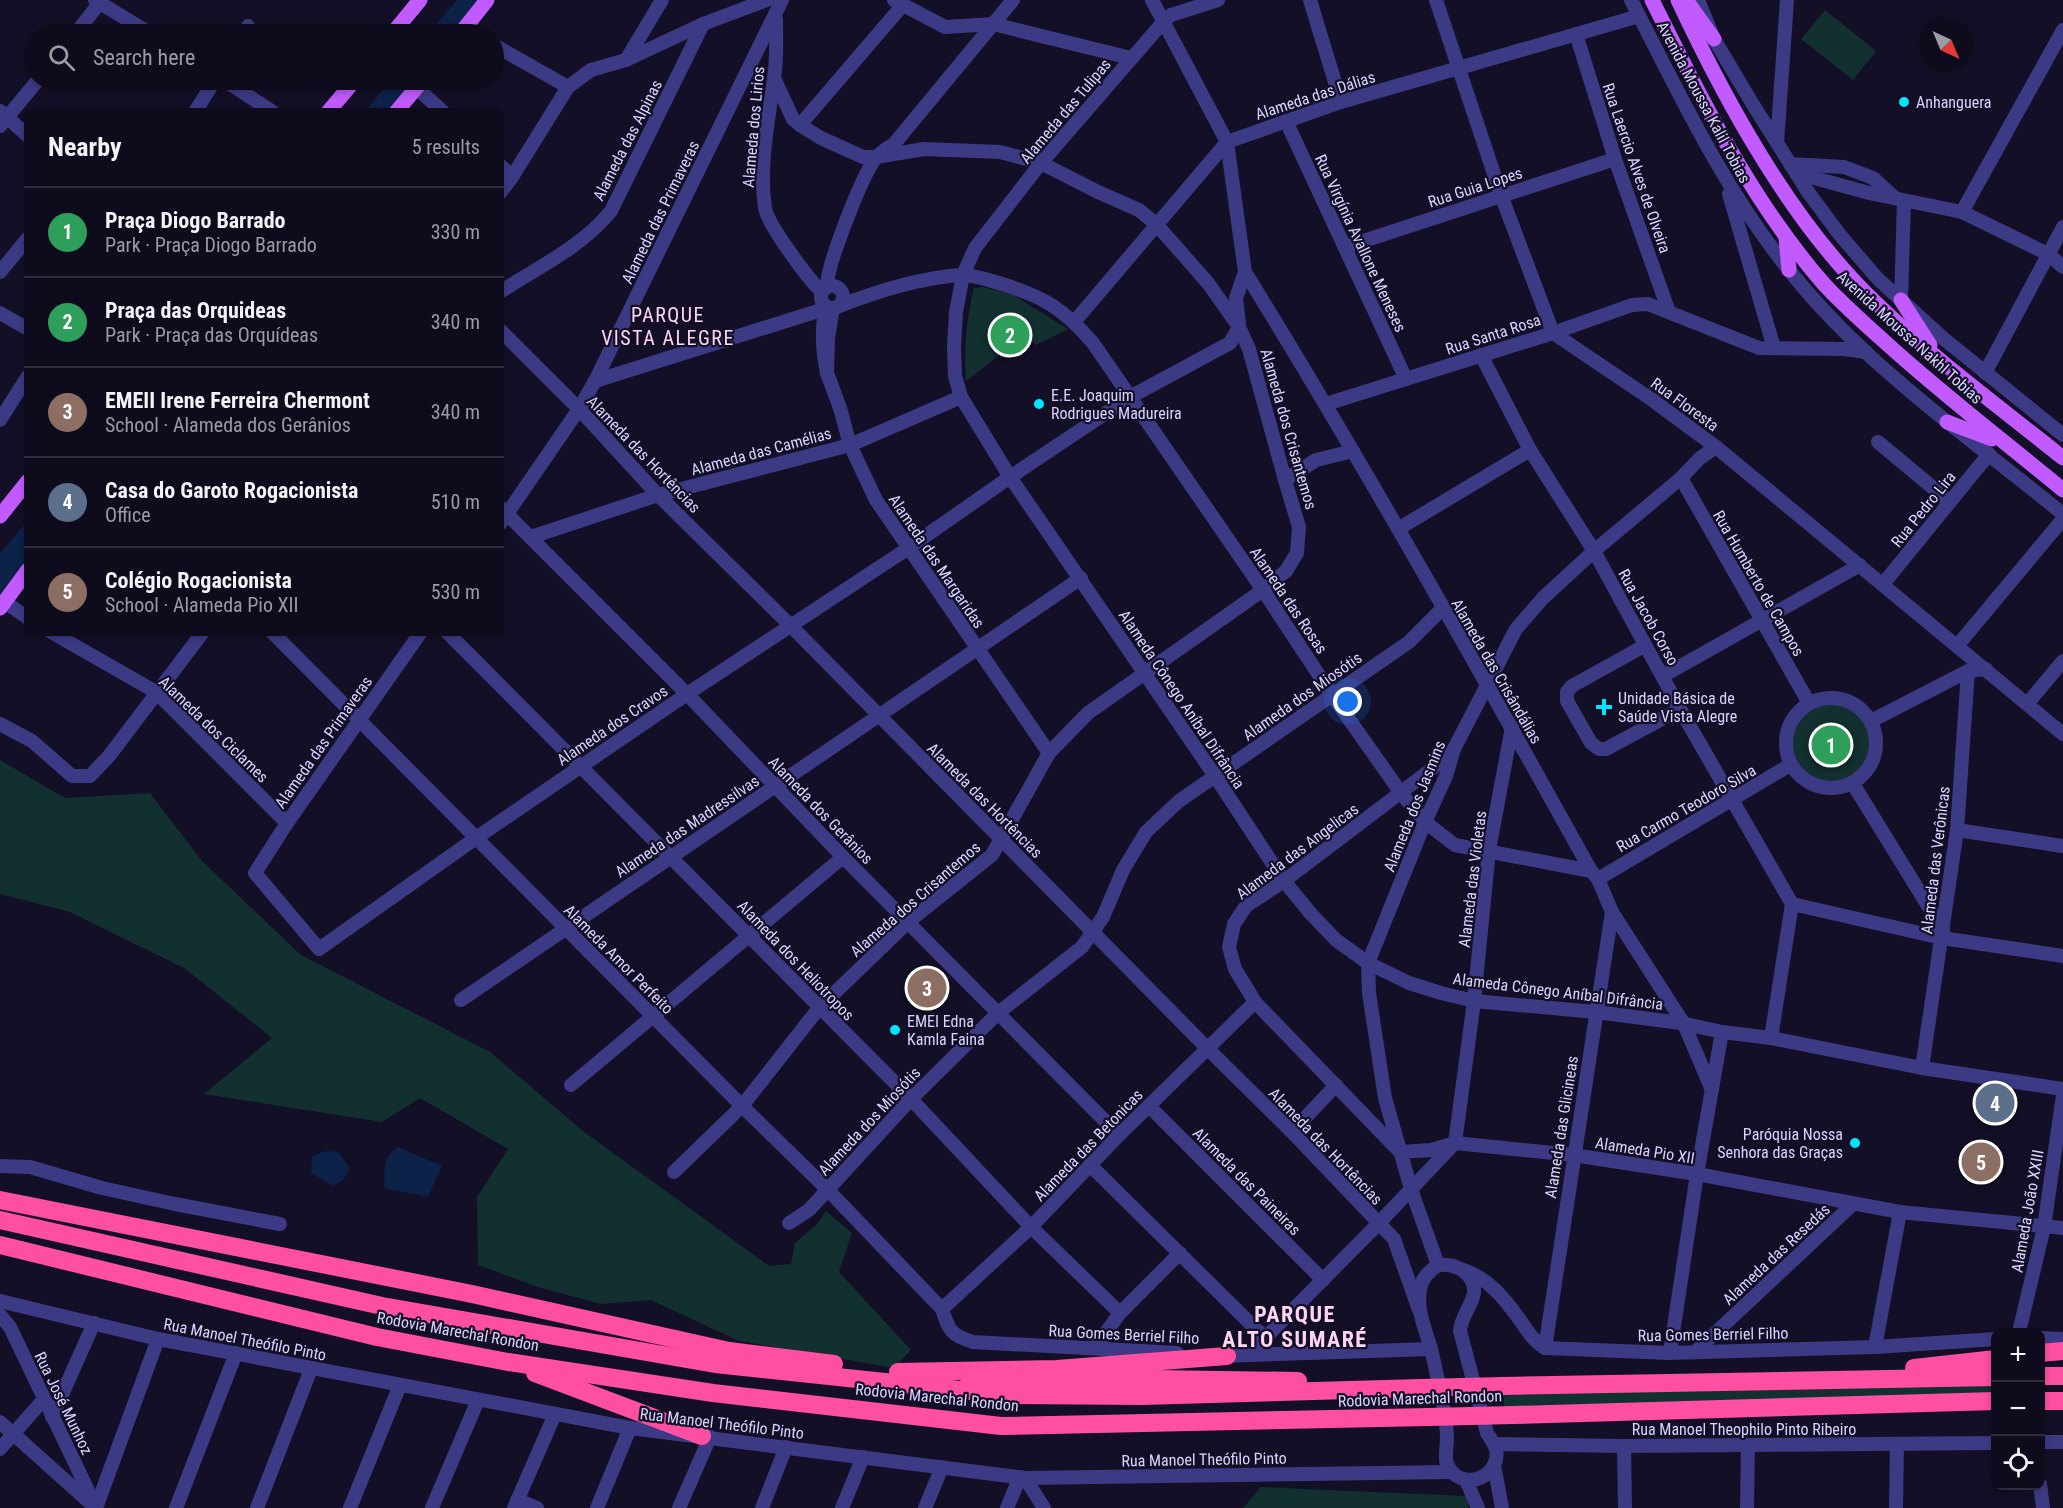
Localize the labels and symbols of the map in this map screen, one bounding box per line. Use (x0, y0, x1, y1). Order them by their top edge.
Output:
street label: Avenida Moussa Kalil Tobias (1653, 18, 1754, 186)
north arrow (1919, 18, 1973, 72)
street label: Alameda das Tulipas (1016, 55, 1115, 168)
street label: Alameda dos Lirios (739, 66, 768, 188)
street label: Alameda das Dálias (1253, 67, 1378, 124)
street label: Alameda das Alpinas (589, 77, 666, 204)
street label: Rua Laercio Alves de Olveira (1598, 81, 1675, 256)
place label: Anhanguera (1916, 93, 1991, 112)
marker: Anhanguera (1897, 95, 1911, 109)
street label: Alameda das Primaveras (618, 138, 703, 287)
street label: Rua Virgínia Avallone Meneses (1311, 151, 1410, 335)
street label: Rua Guia Lopes (1426, 163, 1525, 212)
street label: Avenida Moussa Nakhl Tobias (1833, 267, 1986, 408)
district label: PARQUE VISTA ALEGRE (601, 303, 735, 350)
street label: Rua Santa Rosa (1443, 310, 1543, 359)
pin: 2 (990, 312, 1030, 358)
street label: Alameda dos Crisantemos (1256, 347, 1321, 512)
street label: Rua Floresta (1647, 374, 1722, 435)
place label: E.E. Joaquim Rodrigues Madureira (1051, 386, 1182, 423)
street label: Alameda das Hortências (583, 392, 704, 517)
marker: E.E. Joaquim Rodrigues Madureira (1032, 397, 1046, 411)
street label: Alameda das Camélias (689, 424, 833, 479)
street label: Rua Pedro Lira (1887, 468, 1960, 551)
street label: Alameda das Margaridas (885, 491, 988, 632)
street label: Rua Humberto de Campos (1709, 507, 1808, 660)
street label: Alameda das Rosas (1246, 543, 1331, 657)
street label: Rua Jacob Corso (1614, 566, 1683, 669)
street label: Alameda das Crisândálias (1447, 595, 1546, 747)
street label: Alameda Cônego Aníbal Difrância (1115, 606, 1249, 792)
street label: Alameda dos Miosótis (1239, 648, 1366, 745)
street label: Alameda dos Ciclames (155, 672, 272, 786)
street label: Alameda das Primaveras (271, 673, 376, 812)
street label: Alameda dos Cravos (553, 681, 671, 770)
your location (1333, 687, 1362, 716)
place label: Unidade Básica de Saúde Vista Alegre (1618, 689, 1737, 726)
marker: Unidade Básica de Saúde Vista Alegre (1595, 698, 1613, 716)
pin: 1 (1812, 722, 1850, 768)
street label: Alameda dos Jasmins (1379, 738, 1449, 875)
street label: Alameda das Hortências (923, 739, 1046, 862)
street label: Alameda dos Gerânios (764, 753, 877, 868)
street label: Rua Carmo Teodoro Silva (1613, 761, 1759, 856)
street label: Alameda das Madressilvas (612, 771, 763, 882)
street label: Alameda das Verônicas (1917, 785, 1954, 935)
street label: Alameda das Angelicas (1232, 799, 1362, 904)
street label: Alameda das Violetas (1455, 810, 1490, 948)
street label: Alameda dos Crisantemos (846, 838, 984, 961)
street label: Alameda dos Heliotropos (733, 896, 858, 1024)
street label: Alameda Amor Perfeito (560, 901, 677, 1018)
pin: 3 (908, 966, 946, 1010)
street label: Alameda Cônego Aníbal Difrância (1452, 969, 1664, 1014)
place label: EMEI Edna Kamla Faina (907, 1012, 985, 1049)
marker: EMEI Edna Kamla Faina (888, 1023, 902, 1037)
street label: Alameda das Glicineas (1541, 1054, 1582, 1200)
street label: Alameda dos Miosótis (814, 1063, 924, 1179)
pin: 4 (1976, 1080, 2014, 1126)
street label: Alameda das Hortências (1265, 1084, 1386, 1209)
street label: Alameda das Betonicas (1030, 1085, 1147, 1205)
street label: Alameda das Paineiras (1189, 1124, 1304, 1239)
place label: Paróquia Nossa Senhora das Graças (1717, 1125, 1843, 1162)
street label: Alameda Pio XII (1594, 1133, 1696, 1168)
marker: Paróquia Nossa Senhora das Graças (1848, 1136, 1862, 1150)
pin: 5 (1962, 1140, 2000, 1184)
street label: Alameda João XXIII (2007, 1148, 2048, 1274)
street label: Alameda das Resedás (1719, 1200, 1834, 1309)
district label: PARQUE ALTO SUMARÉ (1222, 1302, 1368, 1352)
street label: Rodovia Marechal Rondon (375, 1308, 540, 1355)
street label: Rua Manoel Theófilo Pinto (162, 1314, 328, 1365)
street label: Rua Gomes Berriel Filho (1048, 1321, 1200, 1348)
street label: Rua Gomes Berriel Filho (1637, 1324, 1789, 1345)
street label: Rua José Munhoz (30, 1349, 97, 1458)
street label: Rodovia Marechal Rondon (854, 1379, 1020, 1416)
street label: Rodovia Marechal Rondon (1338, 1386, 1502, 1411)
street label: Rua Manoel Theófilo Pinto (639, 1404, 805, 1443)
street label: Rua Manoel Theophilo Pinto Ribeiro (1632, 1420, 1856, 1439)
street label: Rua Manoel Theófilo Pinto (1121, 1449, 1287, 1470)

